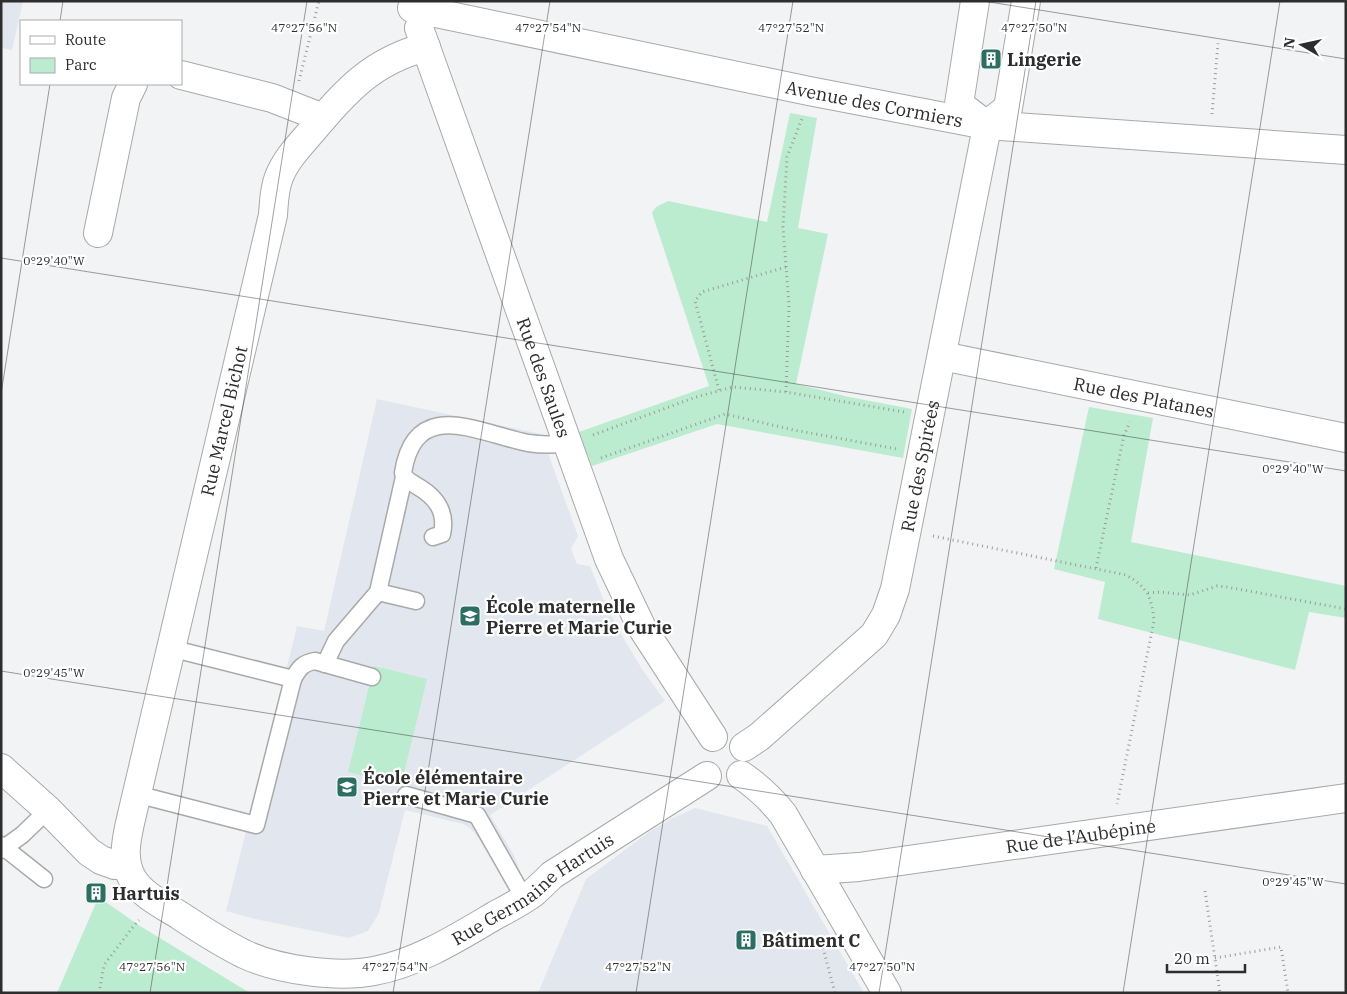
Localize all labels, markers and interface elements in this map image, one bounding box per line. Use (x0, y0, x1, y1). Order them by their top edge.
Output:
legend (20, 20, 182, 85)
text: 47°27'56"N (271, 20, 337, 35)
text: 47°27'54"N (515, 20, 581, 35)
text: 47°27'52"N (758, 20, 824, 35)
text: 47°27'50"N (1001, 20, 1067, 35)
north arrow (1277, 20, 1327, 70)
text: Route (65, 30, 106, 49)
text: N (1279, 36, 1299, 50)
building icon: Lingerie (979, 47, 1003, 71)
place label: Lingerie (1007, 48, 1081, 71)
text: Parc (65, 55, 97, 74)
street label: Avenue des Cormiers (784, 75, 965, 132)
text: 0°29'40"W (23, 253, 85, 268)
street label: Rue des Saules (512, 314, 576, 440)
street label: Rue Marcel Bichot (196, 344, 252, 498)
street label: Rue des Platanes (1071, 371, 1216, 422)
street label: Rue des Spirées (895, 398, 944, 534)
text: 0°29'40"W (1262, 461, 1324, 476)
place label: École maternelle Pierre et Marie Curie (486, 594, 672, 639)
school or university icon: École maternelle Pierre et Marie Curie (458, 604, 482, 628)
text: 0°29'45"W (23, 665, 85, 680)
place label: École élémentaire Pierre et Marie Curie (363, 765, 549, 810)
school or university icon: École élémentaire Pierre et Marie Curie (335, 775, 359, 799)
street label: Rue de l’Aubépine (1004, 814, 1157, 858)
street label: Rue Germaine Hartuis (447, 827, 618, 950)
text: 0°29'45"W (1262, 874, 1324, 889)
building icon: Hartuis (84, 881, 108, 905)
place label: Hartuis (112, 882, 180, 905)
building icon: Bâtiment C (734, 928, 758, 952)
place label: Bâtiment C (762, 929, 860, 952)
scale bar (1167, 942, 1244, 974)
text: 20 m (1174, 949, 1210, 968)
text: 47°27'56"N (119, 959, 185, 974)
text: 47°27'54"N (362, 959, 428, 974)
text: 47°27'52"N (605, 959, 671, 974)
text: 47°27'50"N (849, 959, 915, 974)

